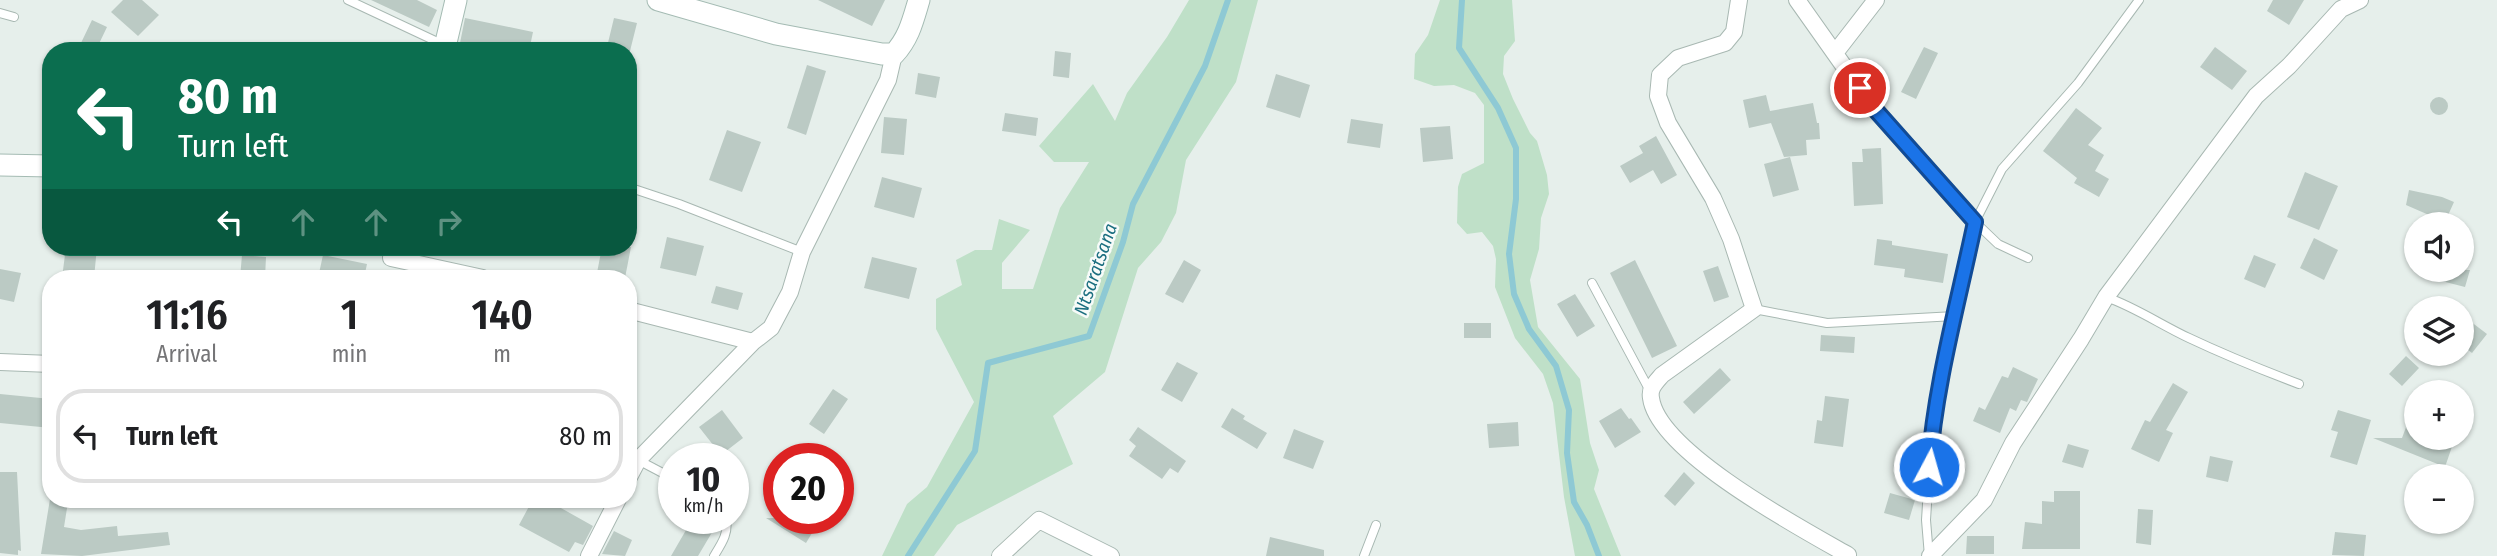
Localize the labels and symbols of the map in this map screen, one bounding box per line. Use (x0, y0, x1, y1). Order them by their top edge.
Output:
pin (1830, 58, 1890, 118)
water label: Ntsaratsana (1069, 220, 1122, 318)
position arrow (1892, 430, 1966, 504)
speed limit sign: 20 (763, 443, 854, 534)

